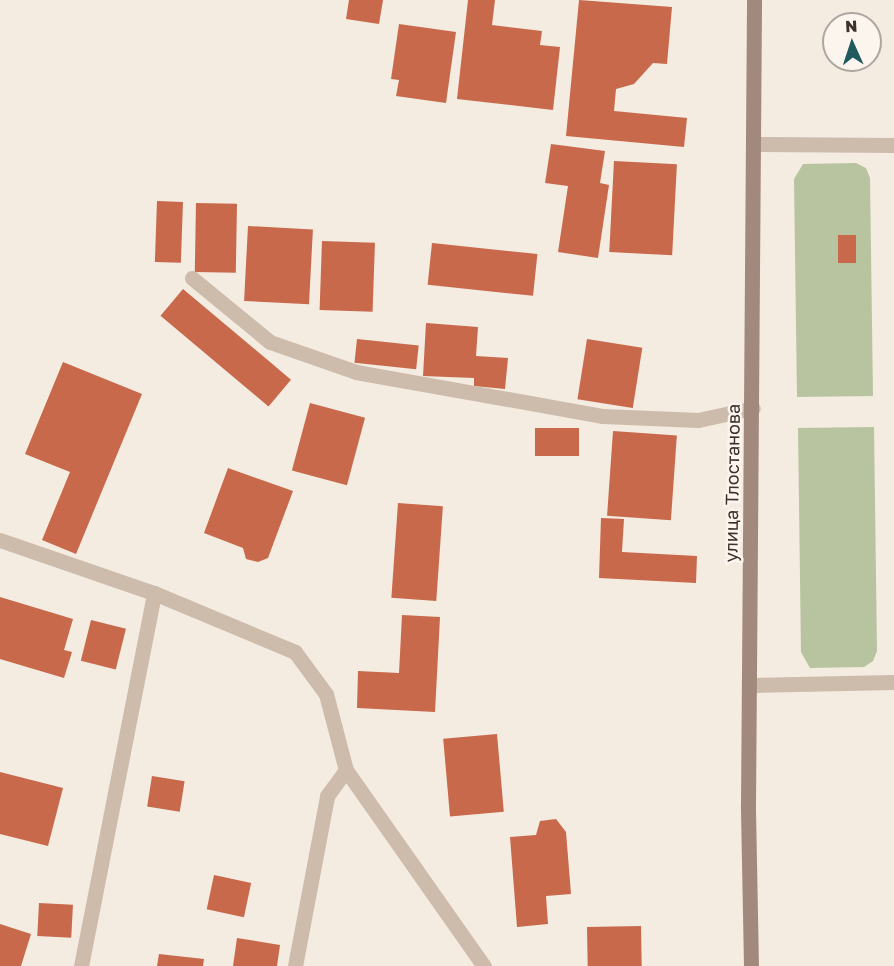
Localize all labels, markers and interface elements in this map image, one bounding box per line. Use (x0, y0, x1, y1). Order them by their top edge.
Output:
north arrow (822, 12, 882, 72)
text: N (845, 16, 858, 36)
street label: улица Тлостанова (720, 403, 744, 563)

